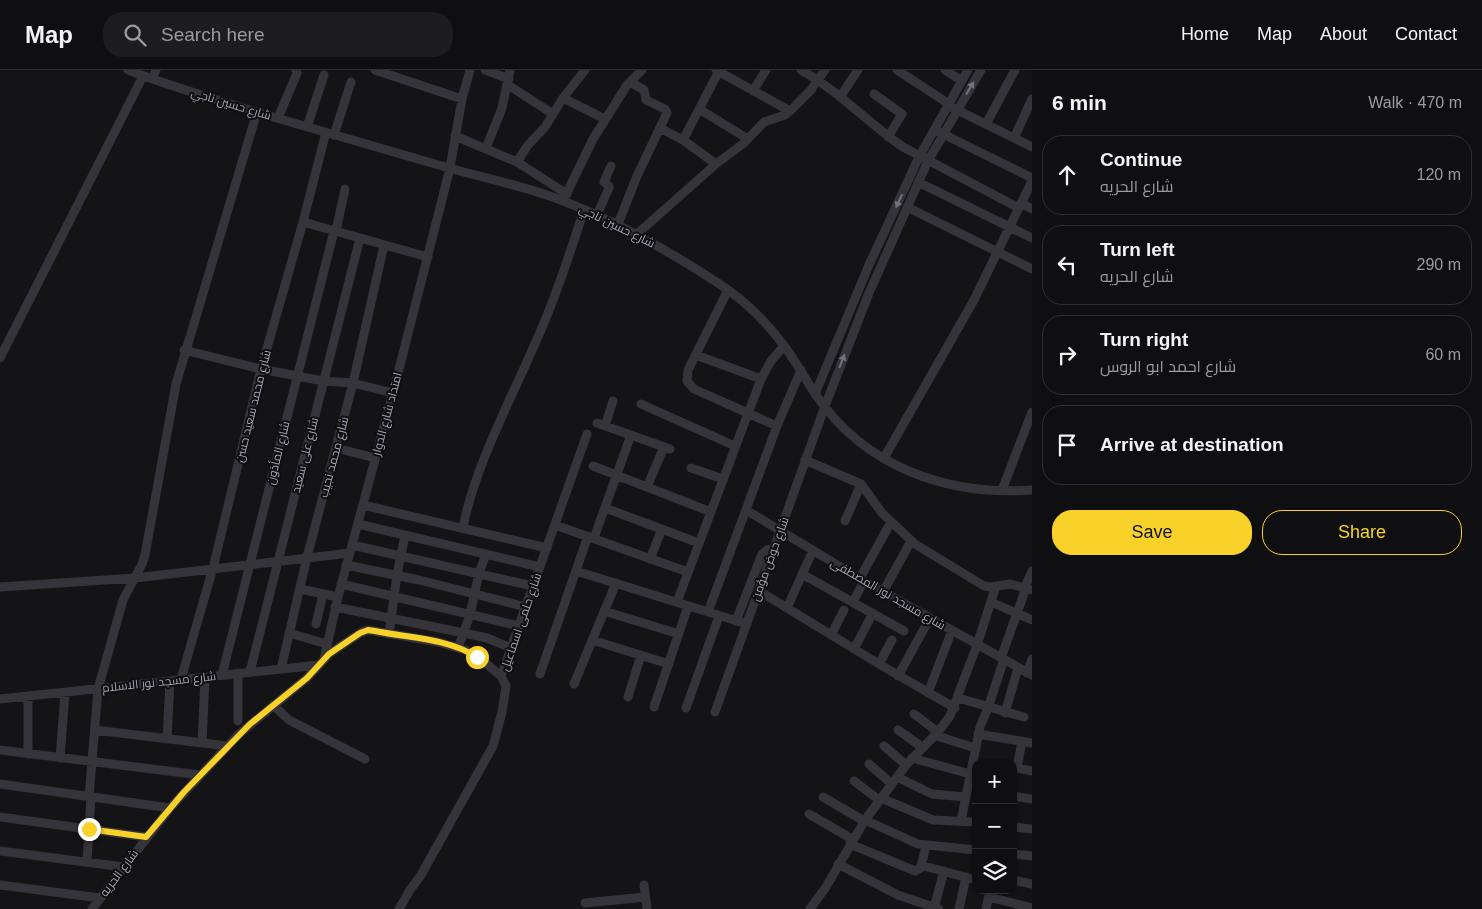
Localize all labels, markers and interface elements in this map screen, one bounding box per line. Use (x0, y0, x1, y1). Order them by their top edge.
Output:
search box (103, 12, 453, 57)
text: Map (25, 21, 73, 48)
icon: search (121, 21, 149, 49)
text: Search here (161, 24, 265, 45)
text: Home (1181, 24, 1229, 44)
text: Map (1257, 24, 1292, 44)
text: About (1320, 24, 1367, 44)
text: Contact (1395, 24, 1457, 44)
one-way arrow (965, 82, 975, 95)
street label: شارع حسين ناجي (188, 85, 273, 126)
text: 6 min (1052, 91, 1107, 114)
text: Walk · 470 m (1368, 94, 1462, 111)
text: Continue (1100, 149, 1182, 170)
icon: ahead (1053, 161, 1081, 189)
text: 120 m (1417, 166, 1461, 183)
text: شارع الحريه (1100, 178, 1173, 195)
one-way arrow (894, 194, 902, 208)
street label: شارع حسين ناجي (575, 202, 657, 253)
text: Turn left (1100, 239, 1175, 260)
icon: left (1053, 251, 1081, 279)
text: 290 m (1417, 256, 1461, 273)
text: شارع الحريه (1100, 268, 1173, 285)
text: Turn right (1100, 329, 1188, 350)
icon: right (1053, 341, 1081, 369)
text: 60 m (1425, 346, 1461, 363)
street label: شارع محمد سعيد حسن (232, 348, 275, 464)
one-way arrow (838, 353, 846, 368)
text: شارع احمد ابو الروس (1100, 358, 1236, 375)
street label: امتداد شارع الدوار (369, 371, 406, 458)
street label: شارع محمد نجيب (316, 415, 353, 499)
street label: شارع على سعيد (289, 416, 322, 494)
street label: شارع المأذون (262, 419, 294, 487)
icon: arrive (1053, 431, 1081, 459)
text: Arrive at destination (1100, 434, 1284, 455)
button: Save (1052, 510, 1252, 555)
button: Share (1262, 510, 1462, 555)
street label: شارع حوض مؤمن (748, 515, 793, 603)
street label: شارع مسجد نور المصطفى (828, 555, 948, 634)
street label: شارع حلمى اسماعيل (498, 571, 545, 673)
route start (466, 646, 489, 669)
street label: شارع مسجد نور الاسلام (101, 669, 217, 696)
map controls (972, 759, 1017, 894)
button: + (972, 759, 1017, 804)
button: − (972, 804, 1017, 849)
route end (78, 818, 101, 841)
street label: شارع الحريه (97, 847, 142, 900)
button: layers (972, 849, 1017, 894)

